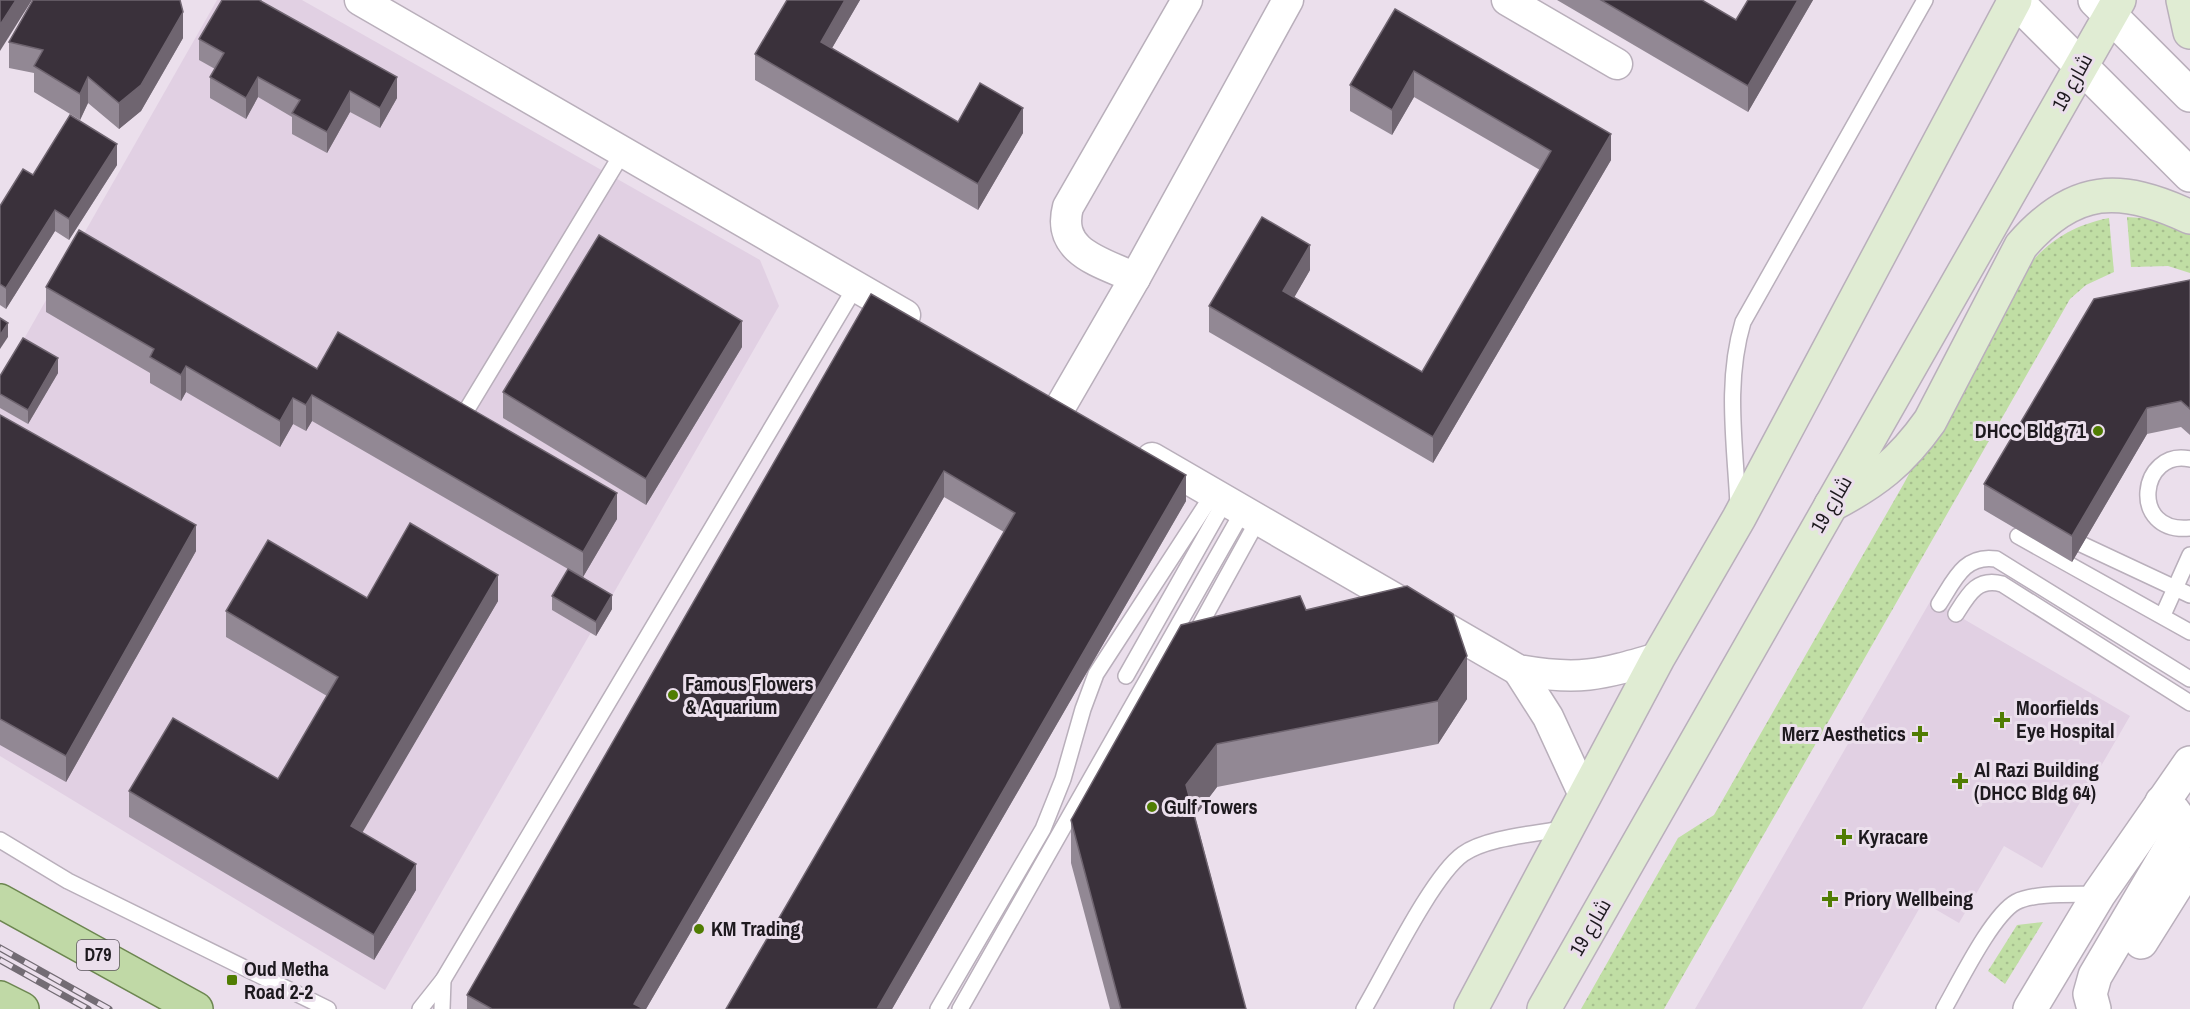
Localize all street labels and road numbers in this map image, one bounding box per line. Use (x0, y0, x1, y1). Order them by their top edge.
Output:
street label: شارع 19 (2045, 48, 2099, 116)
street label: شارع 19 (1803, 470, 1859, 538)
street label: شارع 19 (1562, 893, 1618, 961)
road number: D79 (77, 940, 119, 970)

